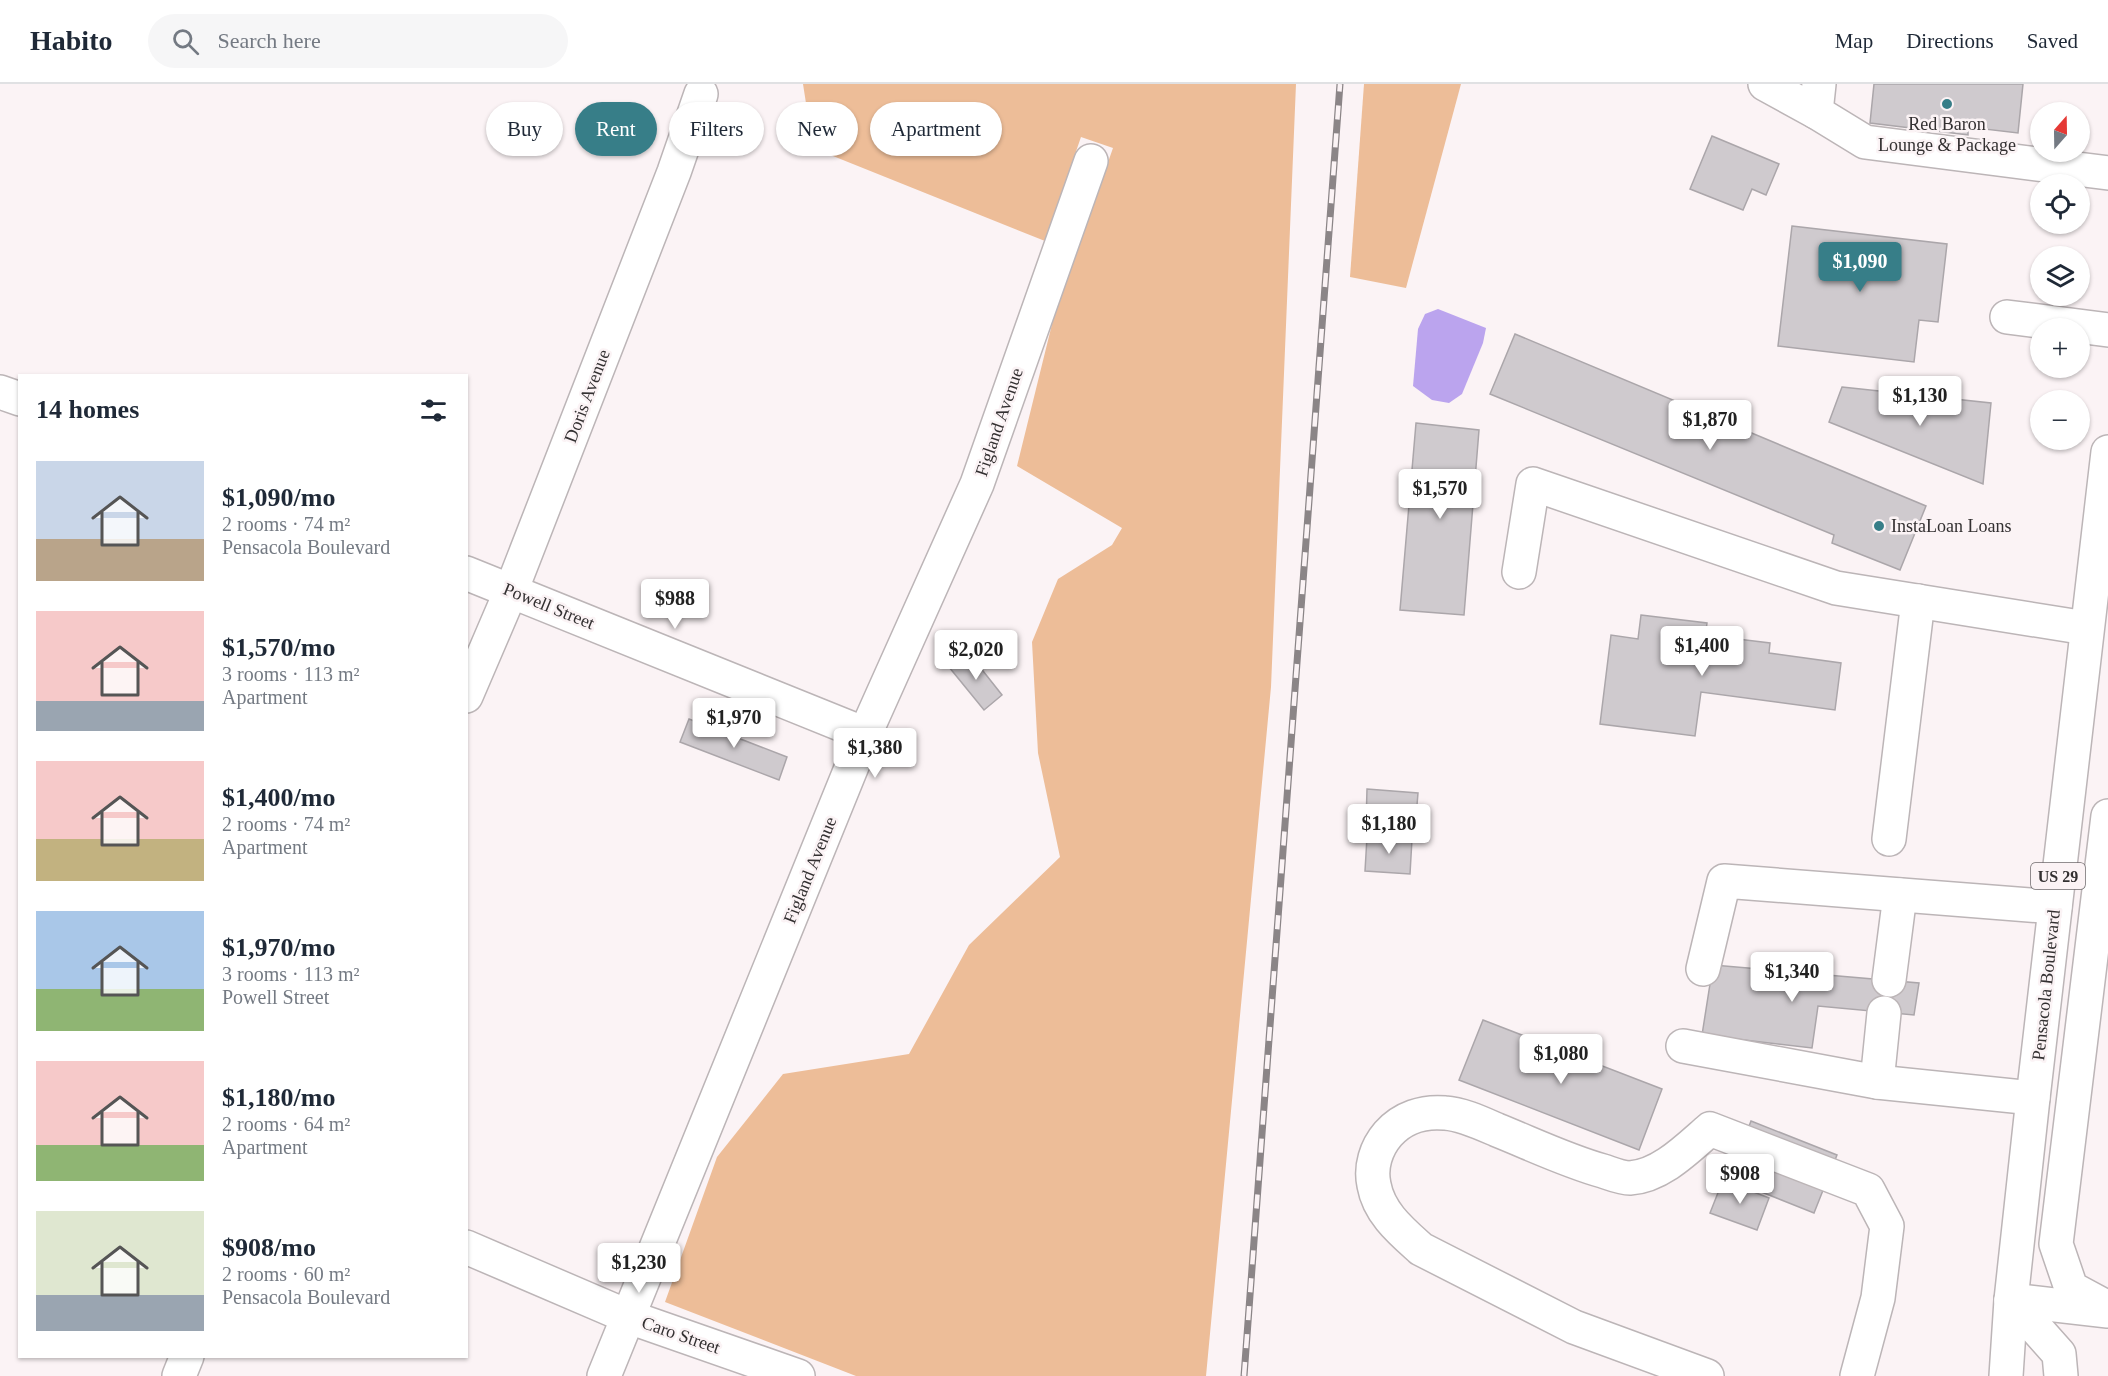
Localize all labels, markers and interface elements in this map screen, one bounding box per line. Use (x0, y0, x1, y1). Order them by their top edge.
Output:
search box (148, 14, 568, 68)
text: Habito (30, 25, 112, 56)
icon: search (169, 25, 202, 58)
text: Search here (217, 28, 321, 53)
text: Map (1835, 29, 1873, 53)
text: Directions (1906, 29, 1994, 53)
text: Saved (2027, 29, 2078, 53)
marker: Red Baron Lounge & Package (1940, 97, 1954, 111)
chip: Buy (486, 102, 563, 156)
chip: Rent (575, 102, 657, 156)
chip: Filters (669, 102, 764, 156)
chip: New (776, 102, 858, 156)
chip: Apartment (870, 102, 1002, 156)
north arrow (2030, 102, 2090, 162)
map controls (2030, 102, 2090, 450)
place label: Red Baron Lounge & Package (1878, 114, 2016, 155)
button: locate (2030, 174, 2090, 234)
pin: $1,090 (1811, 242, 1909, 293)
button: layers (2030, 246, 2090, 306)
text: $1,090 (1833, 250, 1888, 272)
button: + (2030, 318, 2090, 378)
street label: Doris Avenue (560, 347, 614, 445)
street label: Figland Avenue (971, 365, 1027, 479)
pin: $1,130 (1871, 376, 1969, 427)
text: $1,130 (1893, 384, 1948, 406)
button: − (2030, 390, 2090, 450)
icon: filters (417, 394, 450, 427)
text: 14 homes (36, 395, 139, 424)
pin: $1,870 (1661, 400, 1759, 451)
text: $1,870 (1683, 408, 1738, 430)
pin: $1,570 (1391, 469, 1489, 520)
text: $1,570 (1413, 477, 1468, 499)
text: $1,090/mo (222, 483, 335, 512)
icon: home (84, 485, 156, 557)
text: 2 rooms · 74 m² (222, 513, 350, 535)
place label: InstaLoan Loans (1891, 516, 2011, 536)
marker: InstaLoan Loans (1872, 519, 1886, 533)
text: Pensacola Boulevard (222, 536, 390, 558)
street label: Powell Street (501, 579, 597, 633)
pin: $988 (639, 579, 711, 630)
text: $988 (655, 587, 695, 609)
pin: $1,400 (1653, 626, 1751, 677)
pin: $2,020 (927, 630, 1025, 681)
text: $1,570/mo (222, 633, 335, 662)
text: $1,400 (1675, 634, 1730, 656)
icon: home (84, 635, 156, 707)
text: $2,020 (949, 638, 1004, 660)
text: 3 rooms · 113 m² (222, 663, 359, 685)
text: Apartment (222, 686, 308, 708)
pin: $1,970 (685, 698, 783, 749)
text: $1,970 (707, 706, 762, 728)
pin: $1,380 (826, 728, 924, 779)
text: $1,380 (848, 736, 903, 758)
text: $1,400/mo (222, 783, 335, 812)
icon: home (84, 785, 156, 857)
pin: $1,180 (1340, 804, 1438, 855)
text: $1,180 (1362, 812, 1417, 834)
text: 2 rooms · 74 m² (222, 813, 350, 835)
street label: Figland Avenue (780, 814, 840, 926)
text: Apartment (222, 836, 308, 858)
road number: US 29 (2031, 863, 2085, 889)
street label: Pensacola Boulevard (2028, 909, 2064, 1061)
text: $1,970/mo (222, 933, 335, 962)
icon: home (84, 935, 156, 1007)
pin: $1,340 (1743, 952, 1841, 1003)
text: $1,340 (1765, 960, 1820, 982)
text: 3 rooms · 113 m² (222, 963, 359, 985)
text: Powell Street (222, 986, 329, 1008)
pin: $1,080 (1512, 1034, 1610, 1085)
text: $1,080 (1534, 1042, 1589, 1064)
text: $1,180/mo (222, 1083, 335, 1112)
icon: home (84, 1085, 156, 1157)
text: 2 rooms · 64 m² (222, 1113, 350, 1135)
text: Apartment (222, 1136, 308, 1158)
pin: $908 (1704, 1154, 1776, 1205)
text: $908 (1720, 1162, 1760, 1184)
text: $908/mo (222, 1233, 316, 1262)
icon: home (84, 1235, 156, 1307)
pin: $1,230 (590, 1243, 688, 1294)
text: $1,230 (612, 1251, 667, 1273)
text: 2 rooms · 60 m² (222, 1263, 350, 1285)
text: Pensacola Boulevard (222, 1286, 390, 1308)
street label: Caro Street (639, 1312, 723, 1358)

